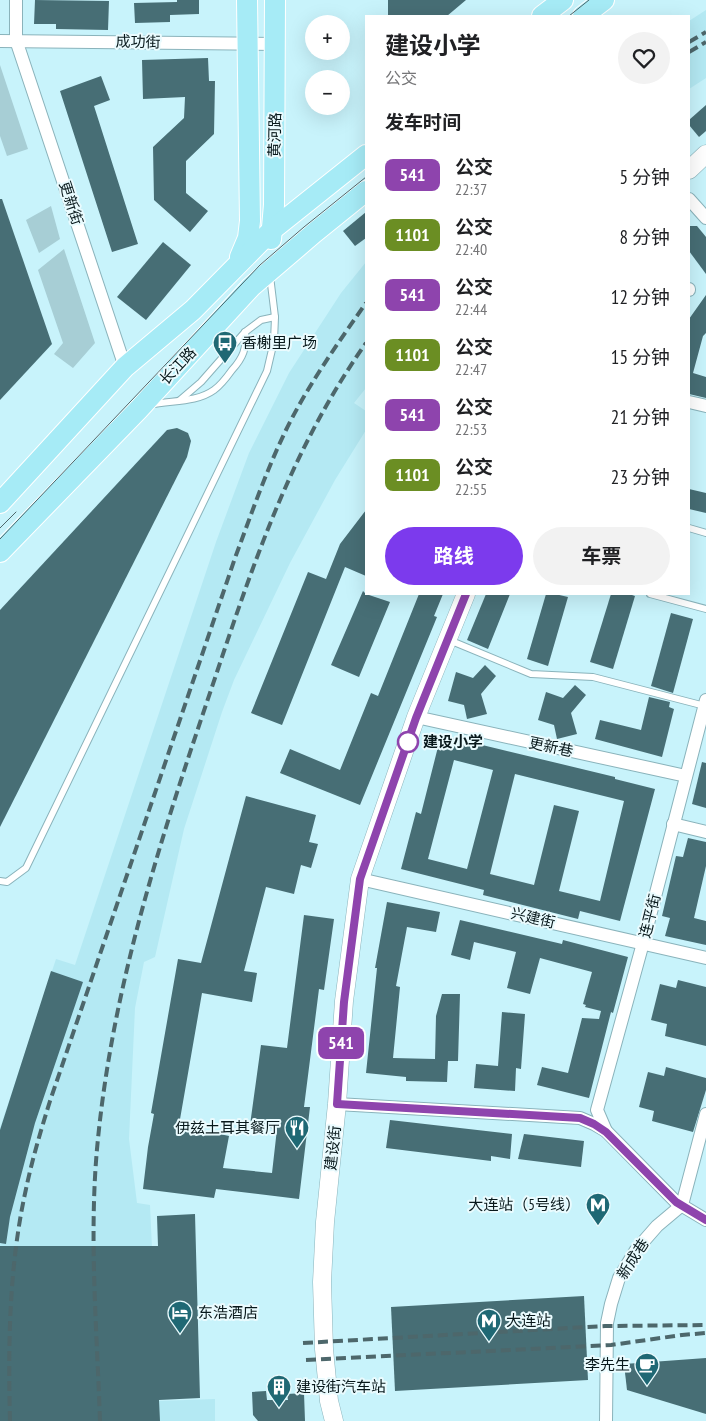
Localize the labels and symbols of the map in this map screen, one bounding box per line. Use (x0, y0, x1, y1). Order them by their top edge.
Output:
street label: 成功街 (115, 32, 161, 51)
street label: 黄河路 (265, 112, 284, 158)
street label: 更新街 (55, 179, 87, 227)
bus stop icon: 香榭里广场 (212, 330, 238, 364)
place label: 香榭里广场 (242, 333, 317, 352)
street label: 长江路 (155, 343, 200, 389)
marker: 建设小学 (397, 731, 419, 753)
place label: 建设小学 (423, 732, 483, 751)
street label: 更新巷 (527, 733, 575, 760)
street label: 连平街 (635, 892, 664, 940)
street label: 兴建街 (509, 903, 557, 932)
line badge: 541 (312, 1027, 370, 1059)
restaurant icon: 伊兹土耳其餐厅 (284, 1115, 310, 1149)
place label: 伊兹土耳其餐厅 (175, 1118, 280, 1137)
street label: 建设街 (321, 1125, 344, 1171)
metro station icon: 大连站（5号线） (585, 1192, 611, 1226)
place label: 大连站（5号线） (468, 1195, 580, 1214)
street label: 新成巷 (612, 1235, 653, 1283)
hotel icon: 东浩酒店 (167, 1300, 193, 1334)
place label: 东浩酒店 (198, 1303, 258, 1322)
metro station icon: 大连站 (476, 1308, 502, 1342)
place label: 大连站 (506, 1311, 551, 1330)
cafe icon: 李先生 (634, 1352, 660, 1386)
place label: 李先生 (585, 1355, 630, 1374)
building icon: 建设街汽车站 (266, 1374, 292, 1408)
place label: 建设街汽车站 (296, 1377, 386, 1396)

